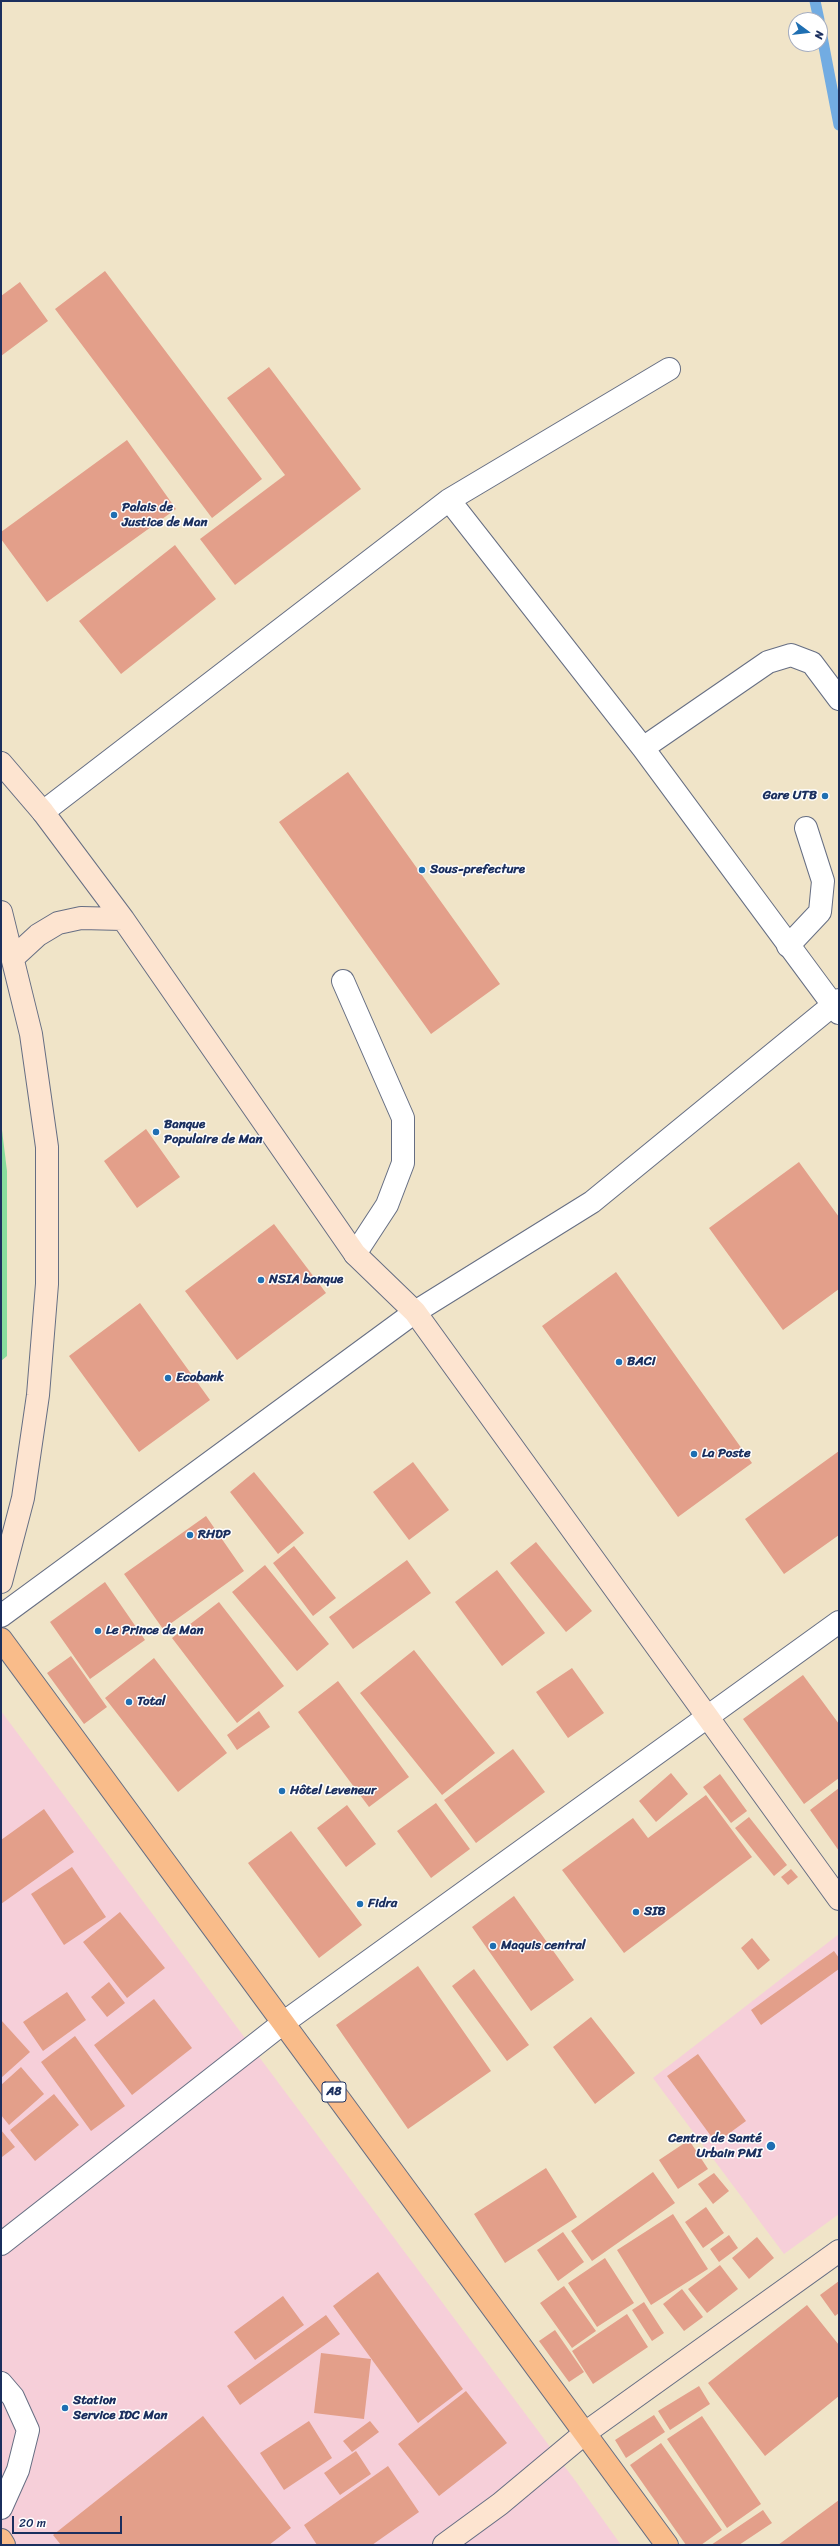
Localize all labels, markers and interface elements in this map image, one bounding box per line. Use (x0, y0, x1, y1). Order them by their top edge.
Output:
north arrow (788, 12, 828, 52)
text: N (809, 29, 829, 41)
place label: Palais de Justice de Man (122, 500, 208, 531)
marker: Palais de Justice de Man (109, 510, 119, 520)
place label: Gare UTB (763, 788, 817, 804)
marker: Gare UTB (820, 791, 830, 801)
place label: Sous-prefecture (430, 862, 525, 878)
marker: Sous-prefecture (417, 865, 427, 875)
place label: Banque Populaire de Man (164, 1117, 263, 1148)
marker: Banque Populaire de Man (151, 1127, 161, 1137)
place label: NSIA banque (269, 1272, 343, 1288)
marker: NSIA banque (256, 1275, 266, 1285)
place label: BACI (627, 1354, 656, 1370)
marker: BACI (614, 1357, 624, 1367)
place label: Ecobank (176, 1370, 224, 1386)
marker: Ecobank (163, 1373, 173, 1383)
place label: La Poste (702, 1446, 751, 1462)
marker: La Poste (689, 1449, 699, 1459)
place label: RHDP (198, 1527, 231, 1543)
marker: RHDP (185, 1530, 195, 1540)
place label: Le Prince de Man (106, 1623, 203, 1639)
marker: Le Prince de Man (93, 1626, 103, 1636)
place label: Total (137, 1694, 166, 1710)
marker: Total (124, 1697, 134, 1707)
place label: Hôtel Leveneur (290, 1783, 376, 1799)
marker: Hôtel Leveneur (277, 1786, 287, 1796)
place label: Fidra (368, 1896, 397, 1912)
marker: Fidra (355, 1899, 365, 1909)
place label: SIB (644, 1904, 666, 1920)
marker: SIB (631, 1907, 641, 1917)
place label: Maquis central (501, 1938, 585, 1954)
marker: Maquis central (488, 1941, 498, 1951)
road number: A8 (322, 2082, 346, 2102)
place label: Centre de Santé Urbain PMI (668, 2131, 762, 2162)
marker: Centre de Santé Urbain PMI (765, 2140, 777, 2152)
place label: Station Service IDC Man (73, 2393, 167, 2424)
marker: Station Service IDC Man (60, 2403, 70, 2413)
scale bar (14, 2508, 124, 2534)
text: 20 m (19, 2512, 46, 2534)

